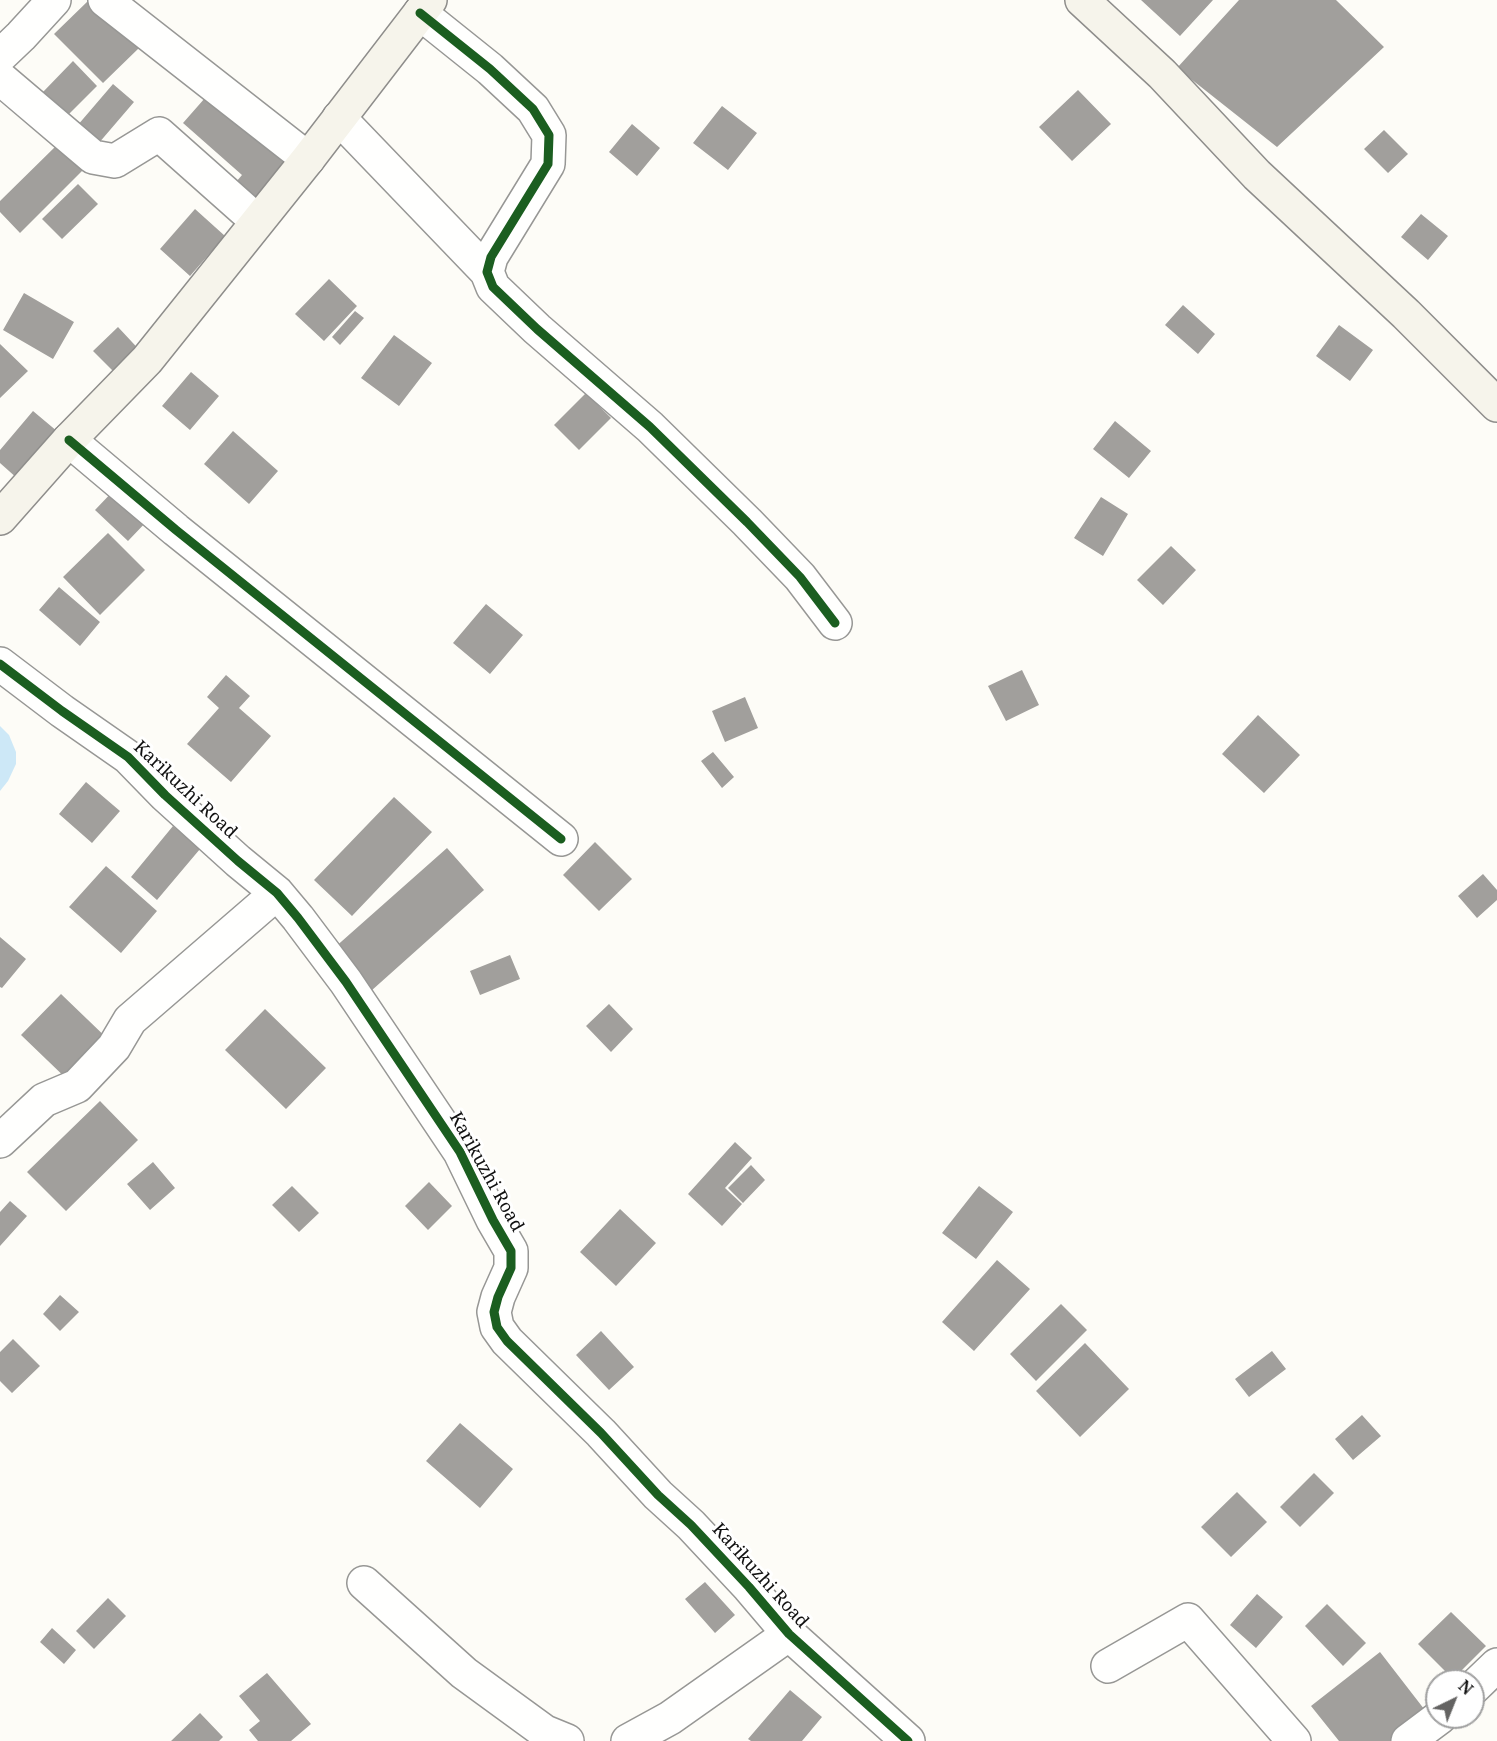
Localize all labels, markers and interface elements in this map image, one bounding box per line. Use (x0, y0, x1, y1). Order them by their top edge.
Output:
street label: Karikuzhi Road (129, 737, 241, 843)
street label: Karikuzhi Road (444, 1108, 528, 1236)
street label: Karikuzhi Road (707, 1519, 813, 1633)
north arrow (1425, 1669, 1485, 1729)
text: N (1454, 1675, 1478, 1700)

